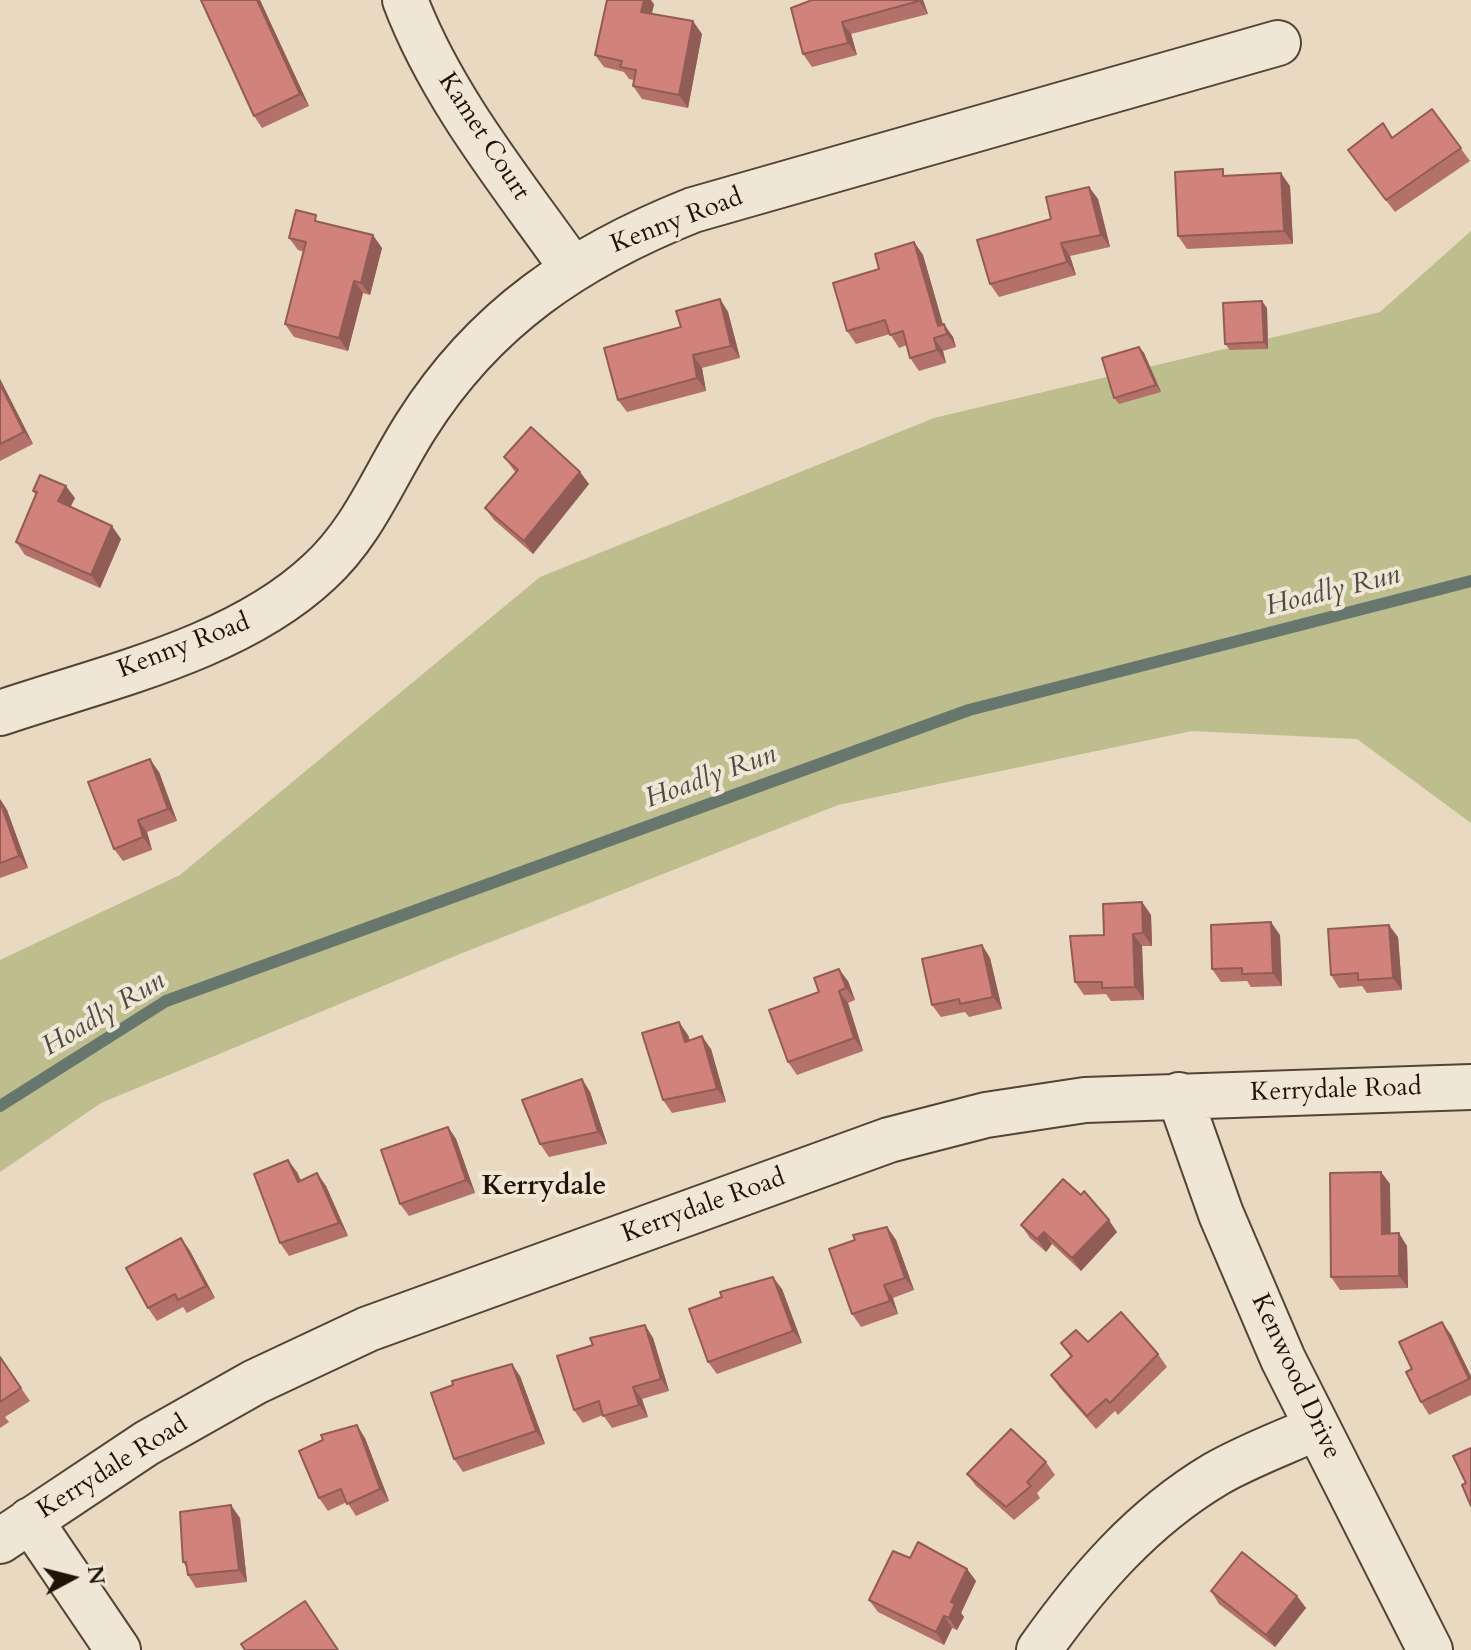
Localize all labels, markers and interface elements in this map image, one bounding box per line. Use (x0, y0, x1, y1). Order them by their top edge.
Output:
street label: Kamet Court (430, 68, 536, 206)
street label: Kenny Road (607, 183, 747, 261)
water label: Hoadly Run (1262, 559, 1404, 625)
street label: Kenny Road (114, 608, 254, 686)
water label: Hoadly Run (641, 739, 781, 817)
water label: Hoadly Run (37, 965, 171, 1065)
street label: Kerrydale Road (1250, 1072, 1422, 1110)
street label: Kerrydale Road (618, 1163, 790, 1251)
district label: Kerrydale (482, 1171, 606, 1205)
street label: Kenwood Drive (1243, 1289, 1347, 1465)
street label: Kerrydale Road (32, 1409, 194, 1527)
north arrow (32, 1538, 112, 1618)
text: N (80, 1564, 112, 1586)

